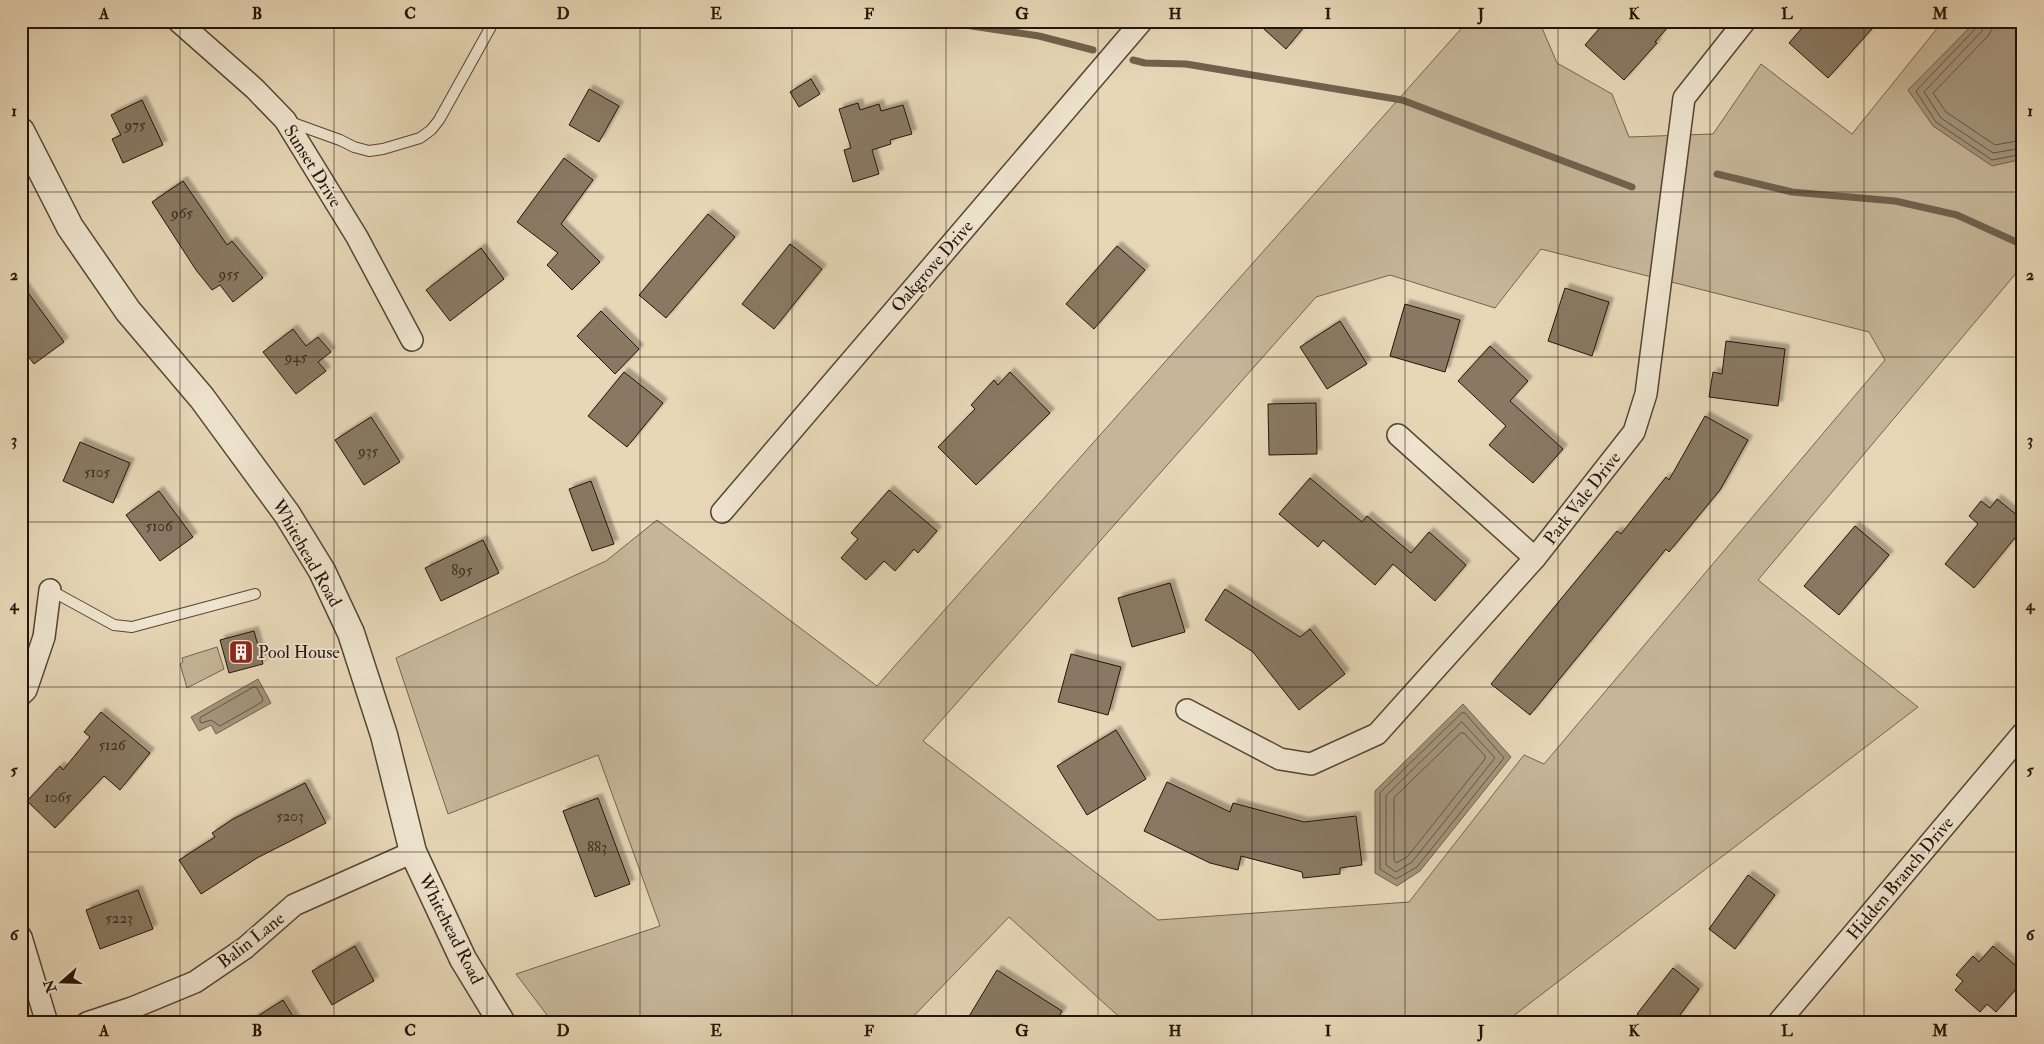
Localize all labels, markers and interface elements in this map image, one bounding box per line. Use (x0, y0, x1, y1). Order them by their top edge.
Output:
text: A (98, 4, 110, 24)
text: B (252, 4, 262, 24)
text: C (404, 4, 416, 24)
text: D (556, 4, 570, 24)
text: E (710, 4, 722, 24)
text: F (864, 4, 874, 24)
text: G (1015, 4, 1029, 24)
text: H (1168, 4, 1182, 24)
text: I (1325, 4, 1332, 24)
text: J (1477, 4, 1485, 25)
text: K (1628, 4, 1640, 24)
text: L (1781, 4, 1793, 24)
text: M (1931, 4, 1948, 24)
text: 1 (11, 101, 17, 121)
text: 1 (2027, 101, 2033, 121)
house number: 975 (123, 116, 146, 135)
street label: Sunset Drive (278, 121, 347, 212)
house number: 965 (170, 204, 193, 223)
street label: Oakgrove Drive (886, 215, 979, 317)
text: 2 (10, 265, 18, 285)
house number: 955 (218, 265, 240, 284)
text: 2 (2026, 265, 2034, 285)
house number: 945 (284, 348, 308, 367)
text: 3 (11, 430, 17, 450)
text: 3 (2027, 430, 2033, 450)
house number: 935 (357, 442, 378, 461)
street label: Park Vale Drive (1539, 447, 1626, 550)
house number: 5105 (84, 463, 110, 482)
street label: Whitehead Road (266, 494, 347, 611)
house number: 5106 (145, 517, 174, 536)
house number: 895 (451, 561, 473, 580)
text: 4 (9, 595, 20, 615)
text: 4 (2025, 595, 2036, 615)
building icon: Pool House (228, 639, 254, 665)
place label: Pool House (258, 641, 340, 664)
house number: 5126 (98, 736, 127, 755)
text: 5 (10, 760, 18, 780)
text: 5 (2026, 760, 2034, 780)
house number: 1065 (44, 788, 72, 807)
house number: 5203 (276, 807, 304, 826)
street label: Hidden Branch Drive (1842, 811, 1959, 945)
house number: 883 (587, 838, 607, 857)
street label: Whitehead Road (412, 869, 488, 988)
street label: Balin Lane (213, 907, 290, 974)
house number: 5223 (105, 909, 133, 928)
text: 6 (10, 925, 20, 945)
text: 6 (2026, 925, 2036, 945)
north arrow (38, 956, 88, 1006)
text: N (40, 977, 61, 996)
text: A (98, 1021, 110, 1041)
text: B (252, 1021, 262, 1041)
text: C (404, 1021, 416, 1041)
text: D (556, 1021, 570, 1041)
text: E (710, 1021, 722, 1041)
text: F (864, 1021, 874, 1041)
text: G (1015, 1021, 1029, 1041)
text: H (1168, 1021, 1182, 1041)
text: I (1325, 1021, 1332, 1041)
text: J (1477, 1021, 1485, 1042)
text: K (1628, 1021, 1640, 1041)
text: L (1781, 1021, 1793, 1041)
text: M (1931, 1021, 1948, 1041)

